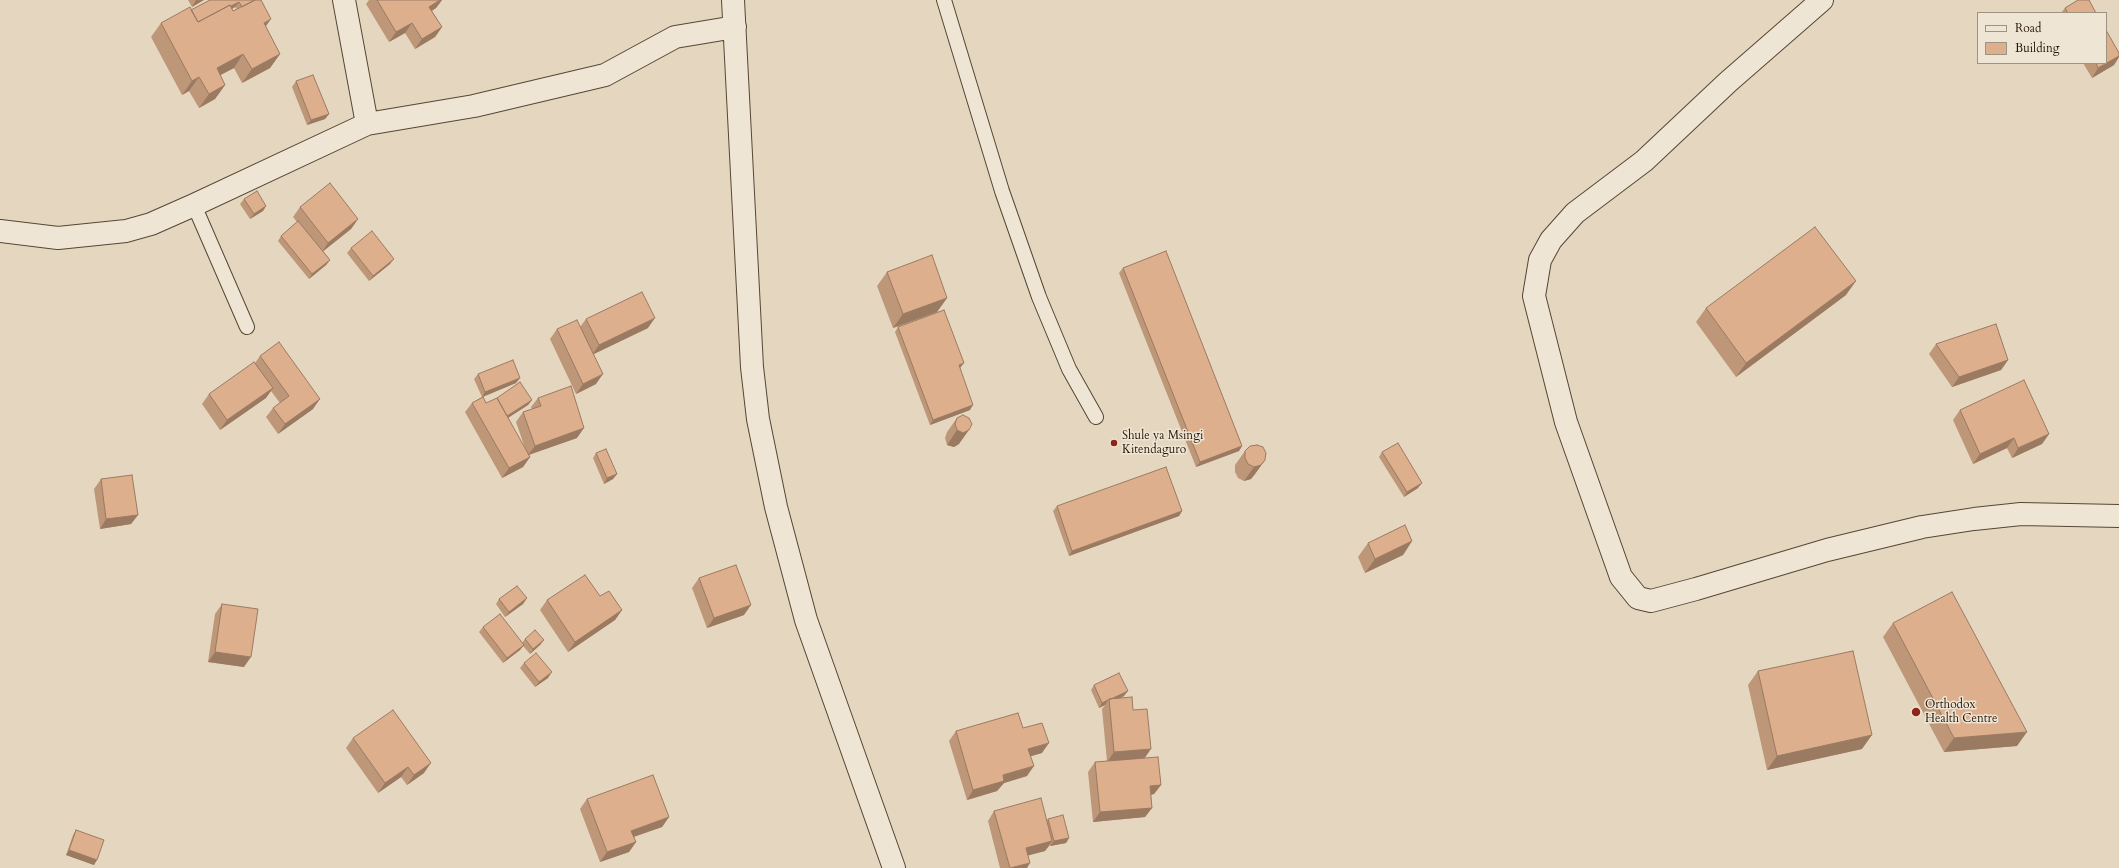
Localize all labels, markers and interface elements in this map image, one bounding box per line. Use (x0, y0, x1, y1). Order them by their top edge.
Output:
legend (1977, 12, 2107, 64)
text: Road (2015, 20, 2041, 36)
text: Building (2015, 40, 2059, 56)
place label: Shule ya Msingi Kitendaguro (1122, 429, 1203, 457)
marker: Shule ya Msingi Kitendaguro (1109, 438, 1119, 448)
place label: Orthodox Health Centre (1925, 698, 1997, 726)
marker: Orthodox Health Centre (1910, 706, 1922, 718)

